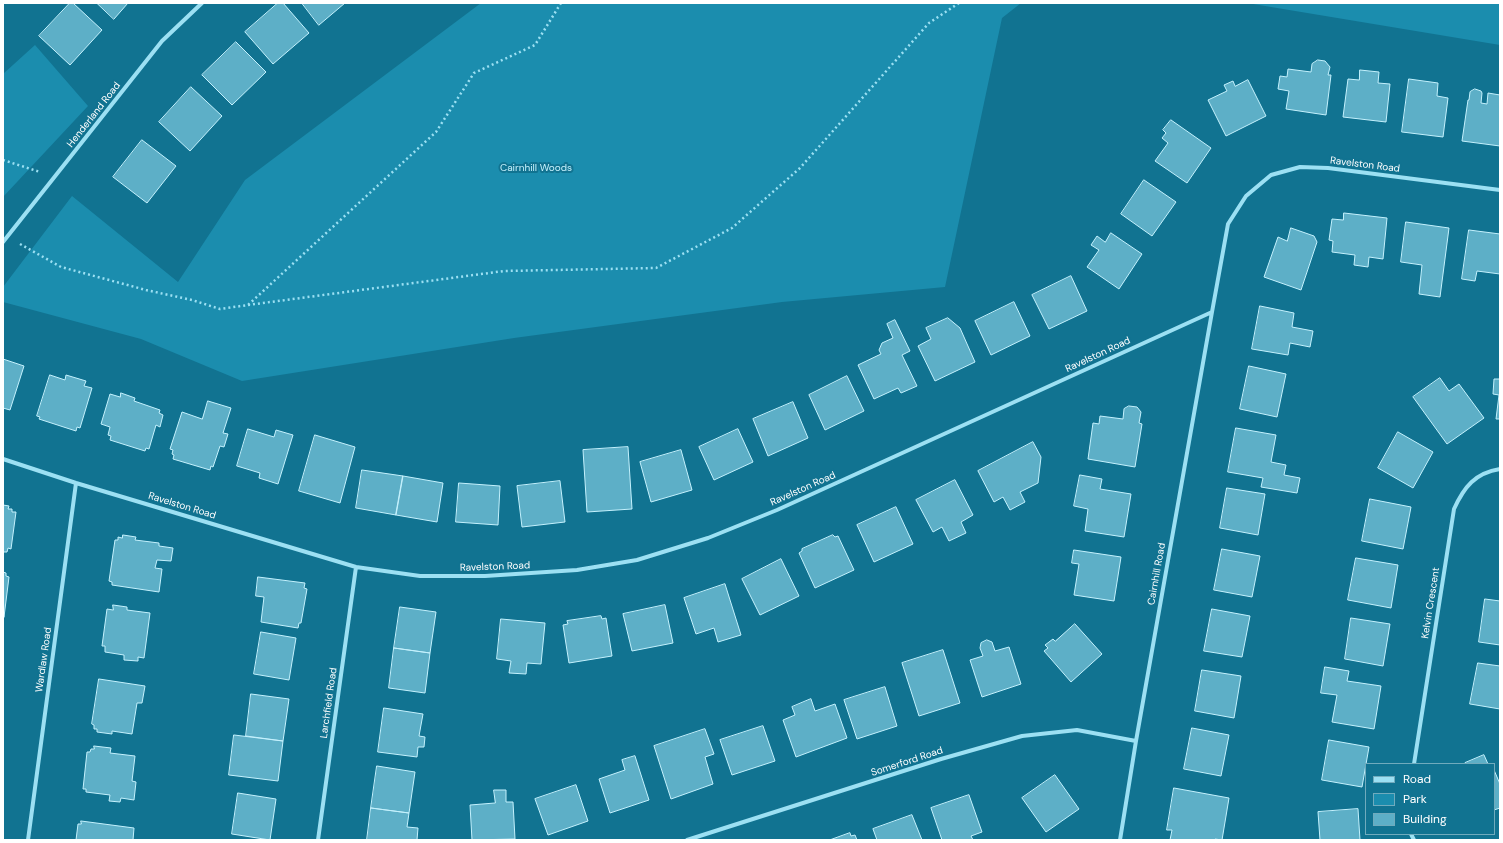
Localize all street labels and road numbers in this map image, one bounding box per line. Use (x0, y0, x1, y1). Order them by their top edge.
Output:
street label: Henderland Road (65, 80, 123, 150)
street label: Ravelston Road (1329, 155, 1401, 175)
street label: Ravelston Road (1064, 335, 1132, 375)
street label: Ravelston Road (769, 469, 837, 509)
street label: Ravelston Road (147, 490, 217, 522)
street label: Cairnhill Road (1146, 542, 1168, 606)
street label: Ravelston Road (460, 560, 530, 574)
street label: Kelvin Crescent (1419, 567, 1443, 639)
street label: Wardlaw Road (33, 627, 55, 693)
street label: Larchfield Road (318, 667, 340, 739)
street label: Somerford Road (870, 745, 944, 779)

